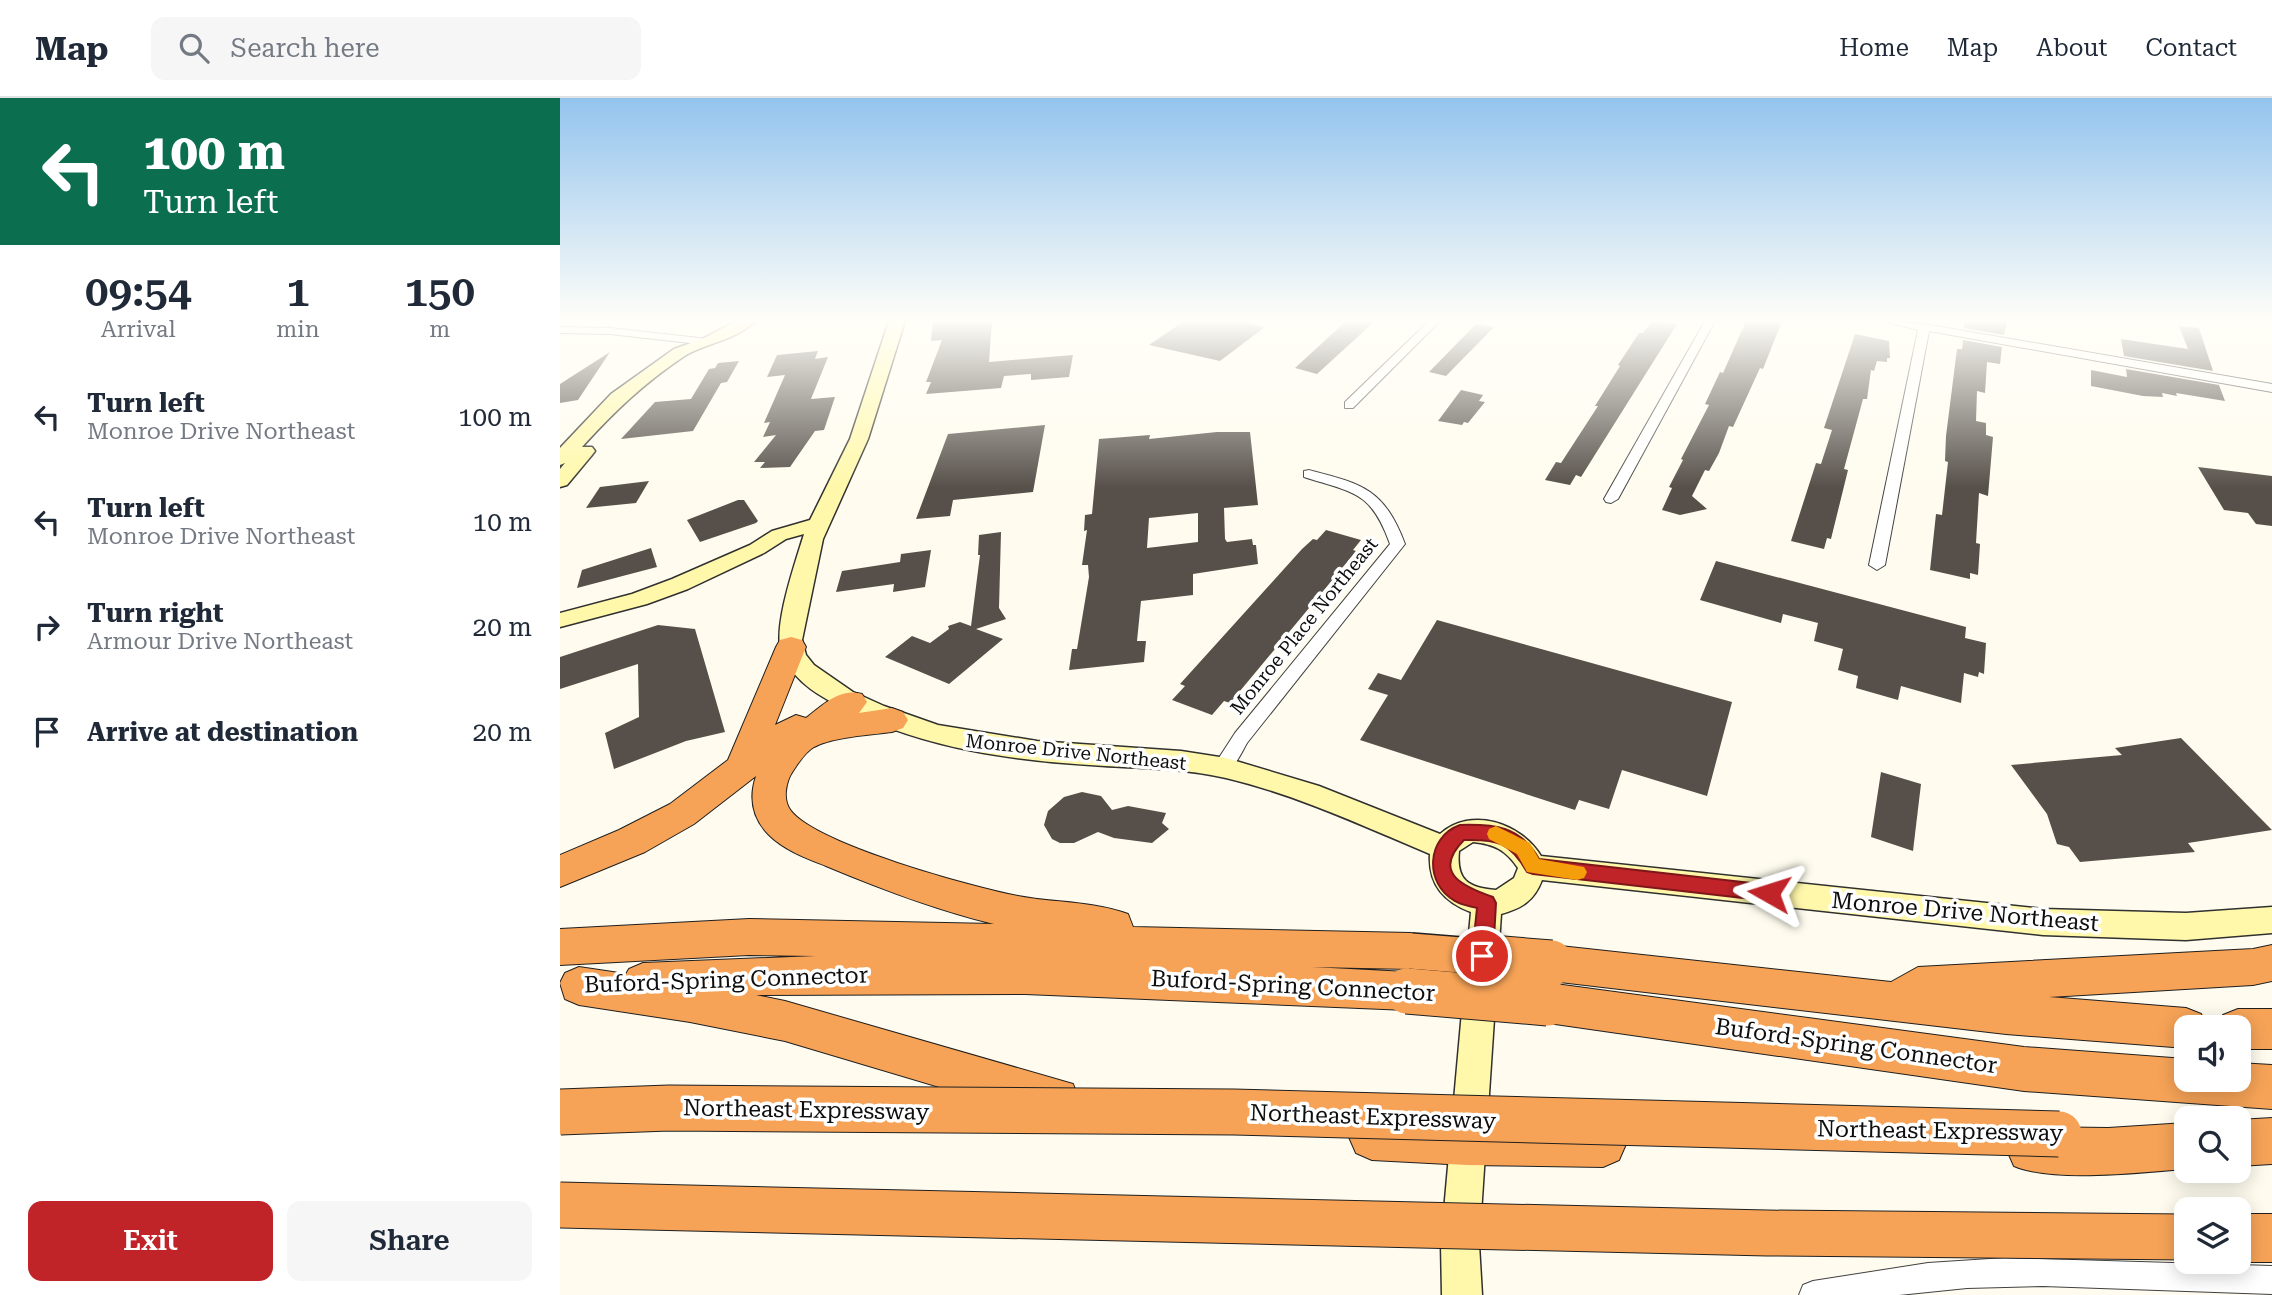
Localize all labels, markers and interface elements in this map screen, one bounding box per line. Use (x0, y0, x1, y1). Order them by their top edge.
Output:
search box (151, 17, 641, 80)
text: Map (35, 29, 109, 68)
icon: search (175, 29, 213, 67)
text: Search here (231, 33, 380, 63)
text: Home (1839, 34, 1909, 62)
text: Map (1947, 34, 1998, 62)
text: About (2036, 34, 2107, 62)
text: Contact (2145, 34, 2237, 62)
text: 100 m (143, 124, 285, 181)
icon: left (28, 126, 119, 217)
text: Turn left (143, 183, 278, 221)
text: 09:54 (85, 267, 191, 316)
text: 1 (286, 267, 310, 316)
text: 150 (404, 267, 475, 316)
text: Arrival (101, 316, 176, 343)
text: min (276, 316, 320, 343)
text: m (429, 316, 450, 343)
text: Turn left (87, 388, 205, 418)
icon: left (28, 398, 66, 436)
text: 100 m (458, 402, 532, 432)
text: Monroe Drive Northeast (87, 418, 355, 445)
text: Turn left (87, 493, 205, 523)
icon: left (28, 503, 66, 541)
text: 10 m (473, 507, 532, 537)
text: Monroe Drive Northeast (87, 523, 355, 550)
street label: Monroe Place Northeast (1225, 533, 1383, 719)
text: Turn right (87, 598, 223, 628)
icon: right (28, 608, 66, 646)
text: 20 m (473, 612, 532, 642)
text: Armour Drive Northeast (87, 628, 353, 655)
icon: arrive (28, 713, 66, 751)
text: Arrive at destination (87, 717, 358, 747)
text: 20 m (473, 717, 532, 747)
street label: Monroe Drive Northeast (965, 729, 1187, 775)
position arrow (1732, 856, 1806, 930)
street label: Monroe Drive Northeast (1830, 887, 2100, 937)
pin (1452, 926, 1512, 986)
icon: arrive (1463, 937, 1501, 975)
street label: Buford-Spring Connector (583, 962, 869, 998)
street label: Buford-Spring Connector (1150, 965, 1436, 1007)
street label: Buford-Spring Connector (1713, 1013, 1999, 1079)
map controls (2174, 1015, 2251, 1274)
button: sound (2174, 1015, 2251, 1092)
street label: Northeast Expressway (683, 1094, 930, 1126)
street label: Northeast Expressway (1249, 1099, 1497, 1135)
button: search (2174, 1106, 2251, 1183)
street label: Northeast Expressway (1817, 1115, 2064, 1147)
button: layers (2174, 1197, 2251, 1274)
button: Exit (28, 1201, 273, 1281)
button: Share (287, 1201, 532, 1281)

